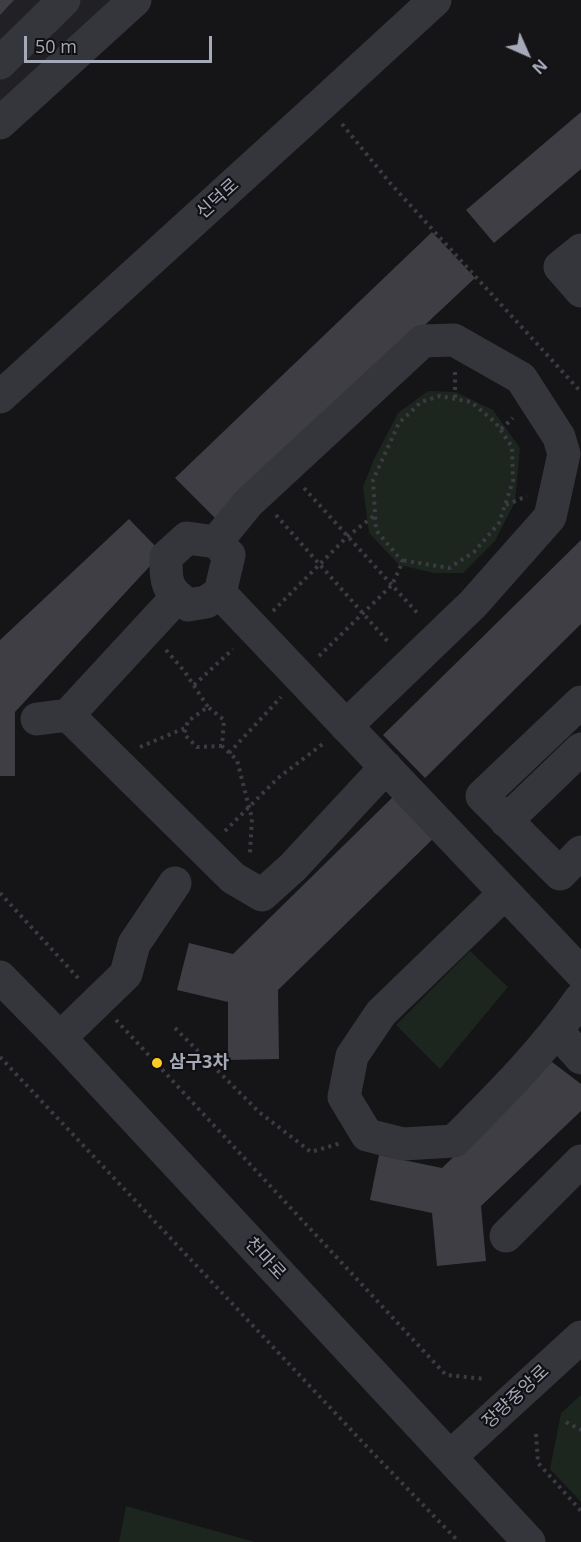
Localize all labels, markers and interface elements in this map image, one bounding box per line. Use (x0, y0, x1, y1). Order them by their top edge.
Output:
scale bar (27, 24, 214, 62)
north arrow (497, 24, 557, 84)
text: 50 m (35, 34, 77, 58)
text: N (527, 54, 552, 79)
street label: 신덕로 (192, 174, 244, 224)
place label: 삼구3차 (169, 1052, 229, 1074)
marker: 삼구3차 (150, 1056, 164, 1070)
street label: 천마로 (240, 1233, 290, 1285)
street label: 장량중앙로 (478, 1361, 554, 1433)

